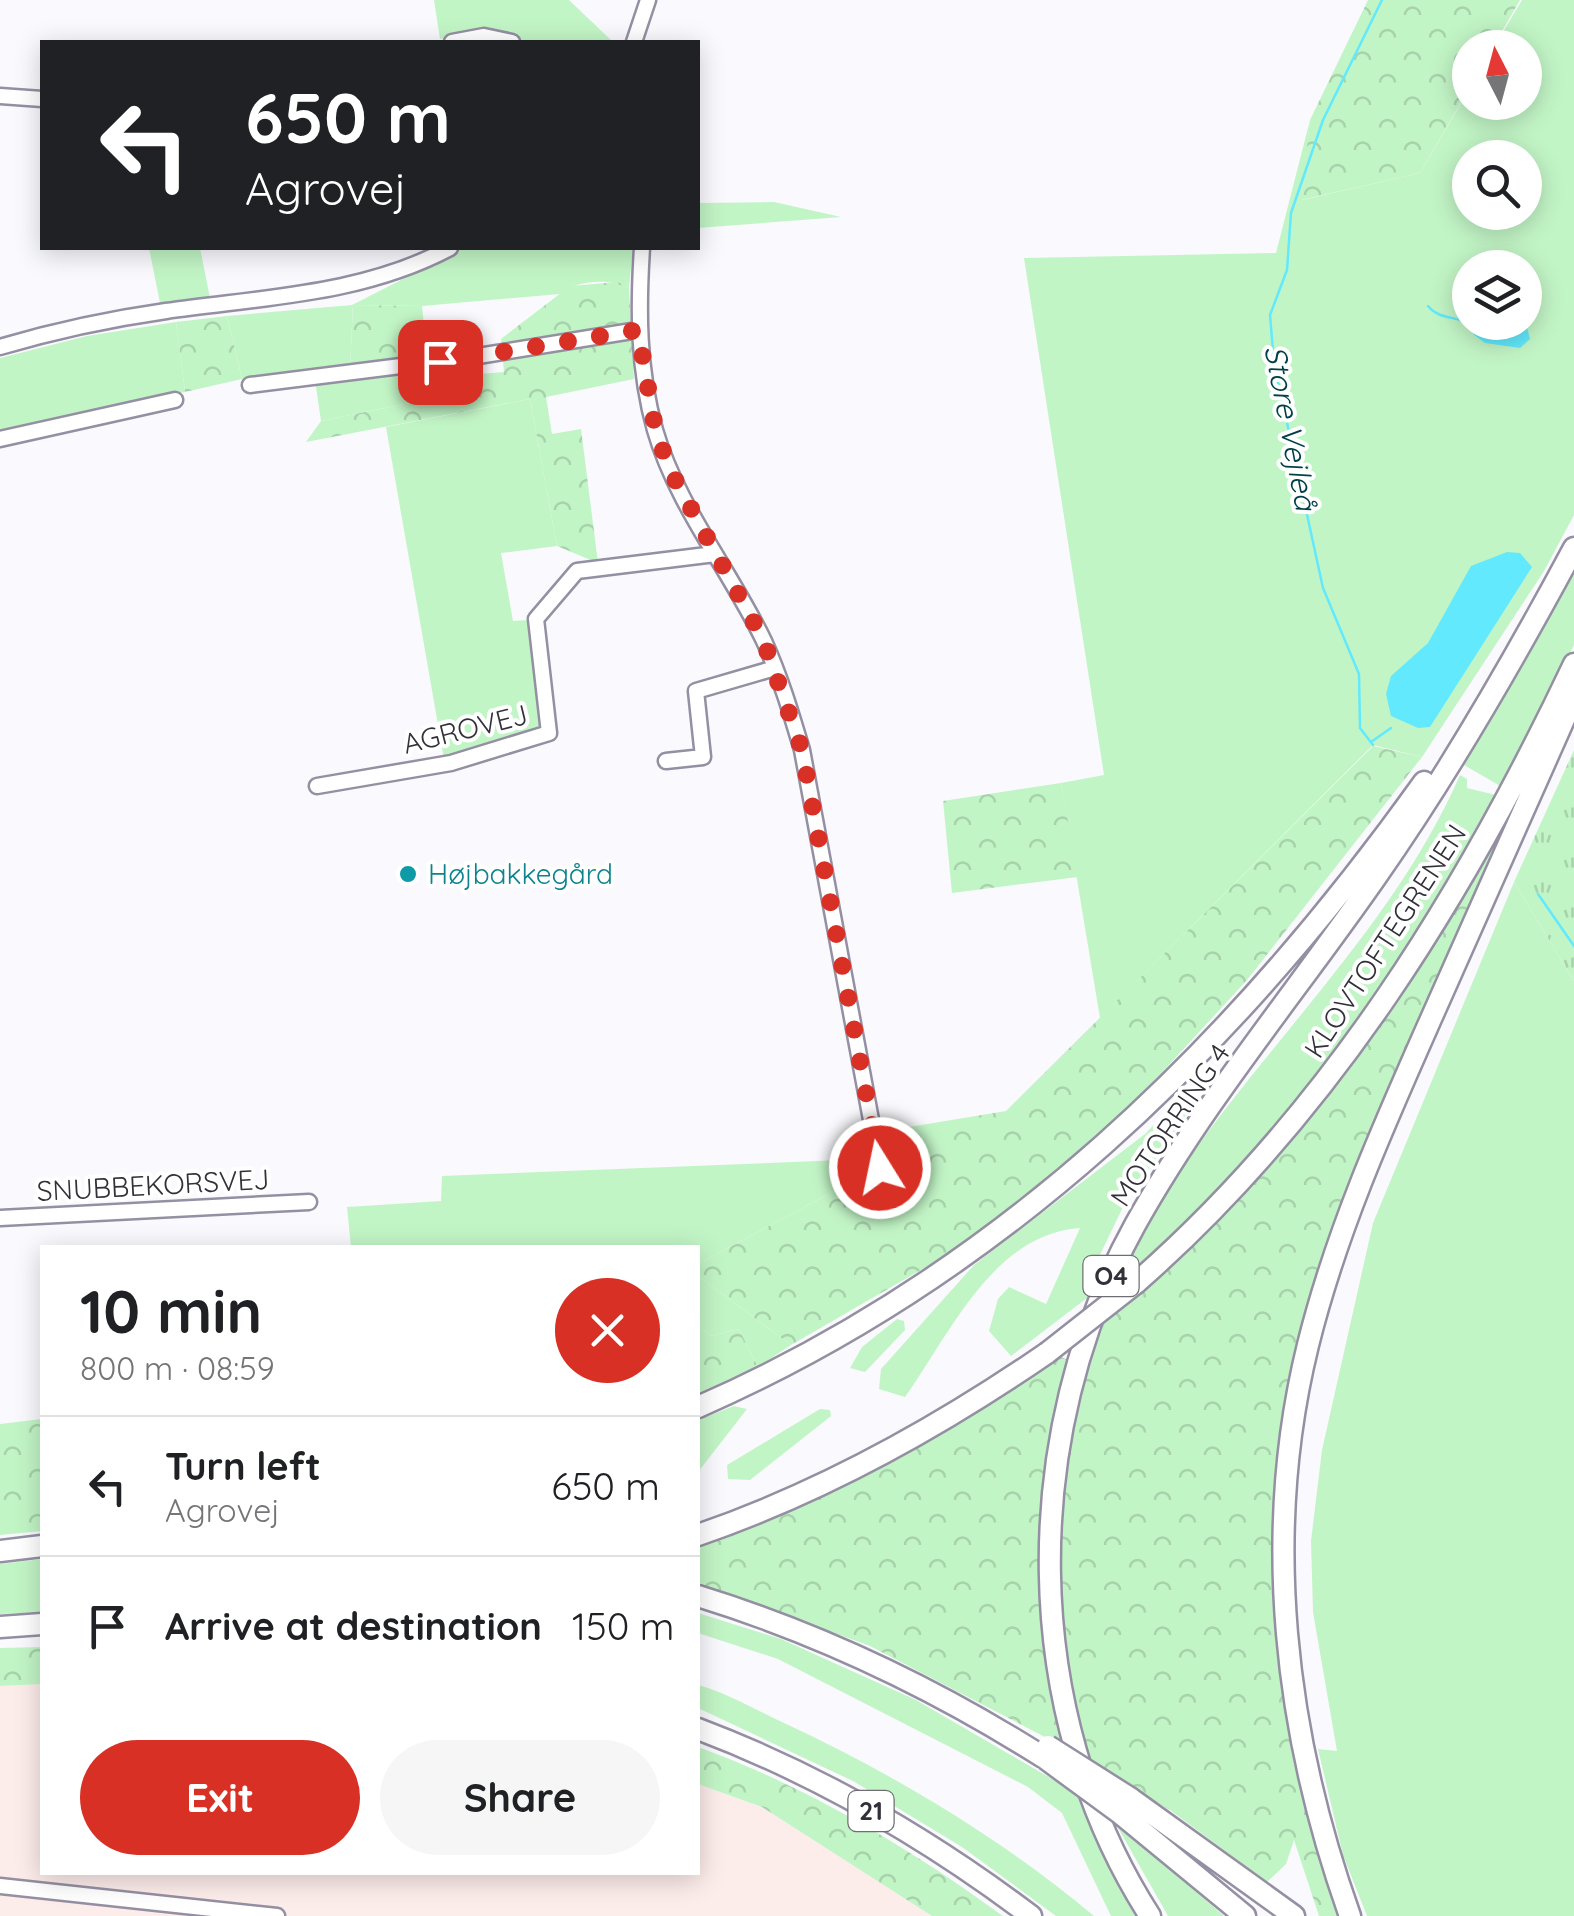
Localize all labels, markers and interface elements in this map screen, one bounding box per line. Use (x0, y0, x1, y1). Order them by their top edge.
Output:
north arrow (1452, 30, 1542, 120)
map controls (1452, 30, 1542, 340)
text: 650 m (245, 73, 451, 161)
icon: left (80, 80, 210, 210)
button: search (1452, 140, 1542, 230)
text: Agrovej (245, 160, 407, 216)
button: layers (1452, 250, 1542, 340)
pin (398, 320, 483, 405)
icon: arrive (413, 335, 468, 390)
water label: Store Vejleå (1256, 342, 1326, 515)
street label: AGROVEJ (399, 696, 531, 761)
street label: KLOVTOFTEGRENEN (1296, 817, 1473, 1064)
place label: Højbakkegård (428, 856, 613, 891)
marker: Højbakkegård (397, 863, 419, 885)
street label: MOTORRING 4 (1102, 1037, 1237, 1213)
position arrow (828, 1116, 932, 1220)
street label: SNUBBEKORSVEJ (36, 1161, 270, 1208)
road number: O4 (1084, 1256, 1138, 1296)
text: 10 min (80, 1273, 262, 1348)
button: close (555, 1278, 660, 1383)
text: 800 m · 08:59 (80, 1348, 275, 1388)
text: Turn left (165, 1442, 321, 1490)
icon: left (80, 1459, 135, 1514)
text: 650 m (551, 1462, 660, 1510)
text: Agrovej (165, 1490, 280, 1530)
icon: arrive (80, 1599, 135, 1654)
text: Arrive at destination (165, 1602, 542, 1650)
text: 150 m (572, 1602, 674, 1650)
button: Exit (80, 1740, 360, 1855)
button: Share (380, 1740, 660, 1855)
road number: 21 (848, 1791, 894, 1831)

